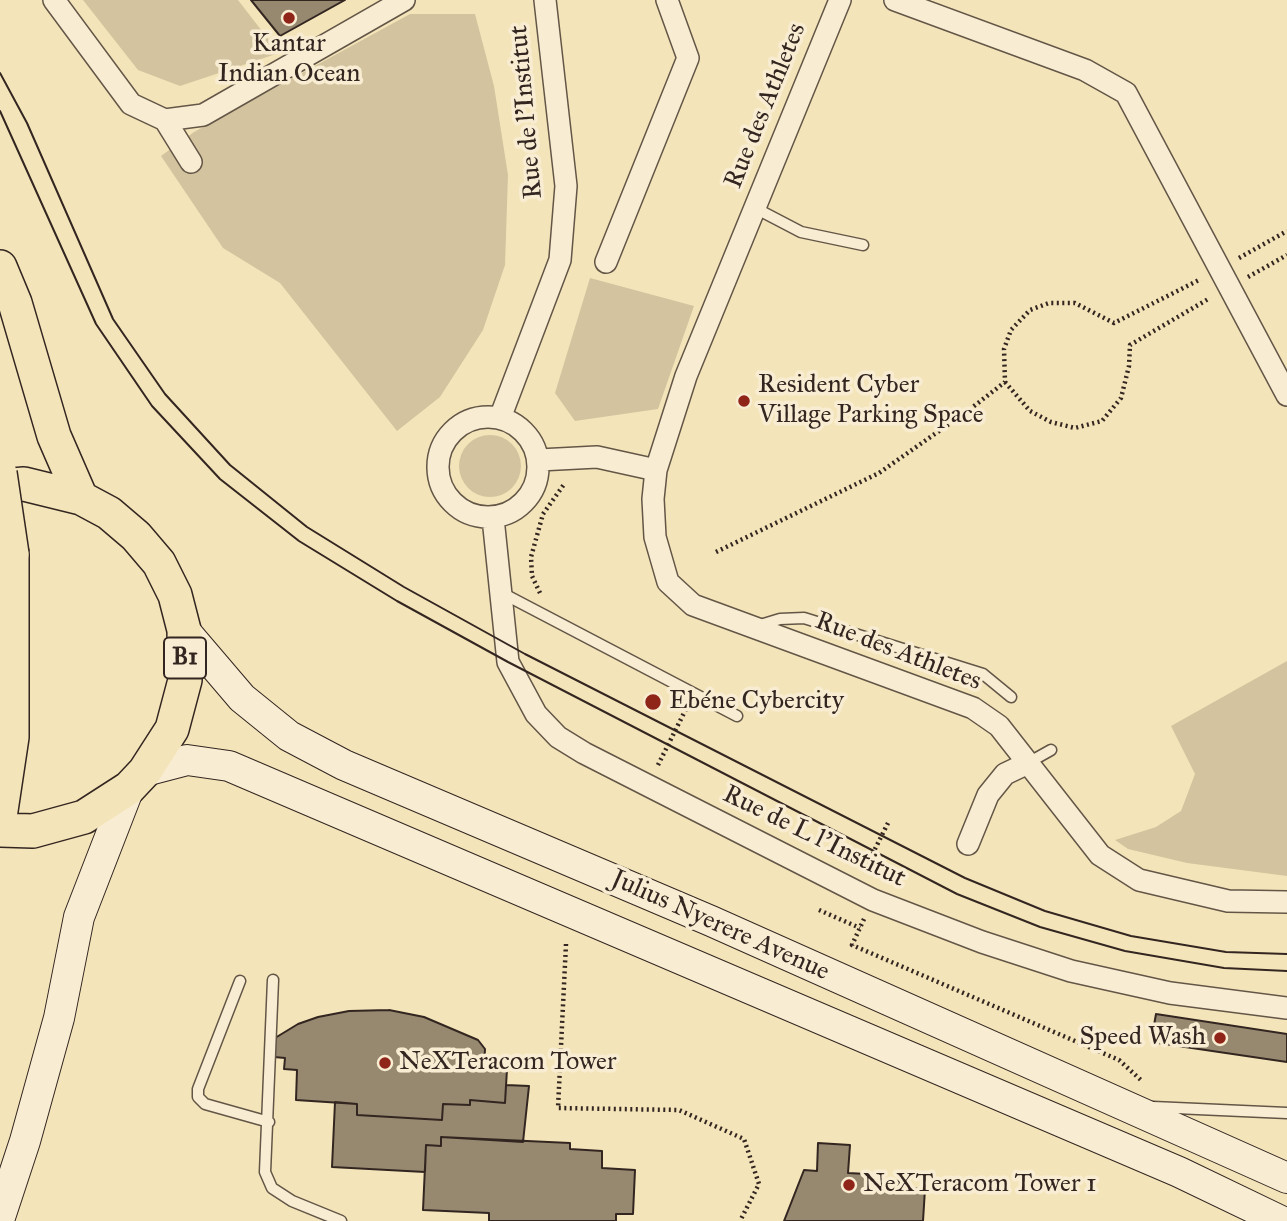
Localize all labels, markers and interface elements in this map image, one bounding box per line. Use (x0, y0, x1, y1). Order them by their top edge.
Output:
marker: Kantar Indian Ocean (281, 10, 297, 26)
street label: Rue des Athletes (719, 19, 813, 193)
street label: Rue de l'Institut (504, 24, 550, 200)
place label: Kantar Indian Ocean (218, 29, 360, 90)
place label: Resident Cyber Village Parking Space (758, 370, 984, 432)
marker: Resident Cyber Village Parking Space (736, 393, 752, 409)
street label: Rue des Athletes (810, 606, 986, 698)
road number: B1 (164, 638, 206, 678)
place label: Ebéne Cybercity (669, 686, 844, 718)
marker: Ebéne Cybercity (643, 692, 663, 712)
street label: Rue de L l'Institut (718, 779, 910, 895)
street label: Julius Nyerere Avenue (606, 864, 834, 988)
place label: Speed Wash (1079, 1022, 1206, 1054)
marker: Speed Wash (1212, 1030, 1228, 1046)
place label: NeXTeracom Tower (399, 1047, 617, 1079)
marker: NeXTeracom Tower (377, 1055, 393, 1071)
place label: NeXTeracom Tower 1 (863, 1169, 1096, 1201)
marker: NeXTeracom Tower 1 (841, 1177, 857, 1193)

